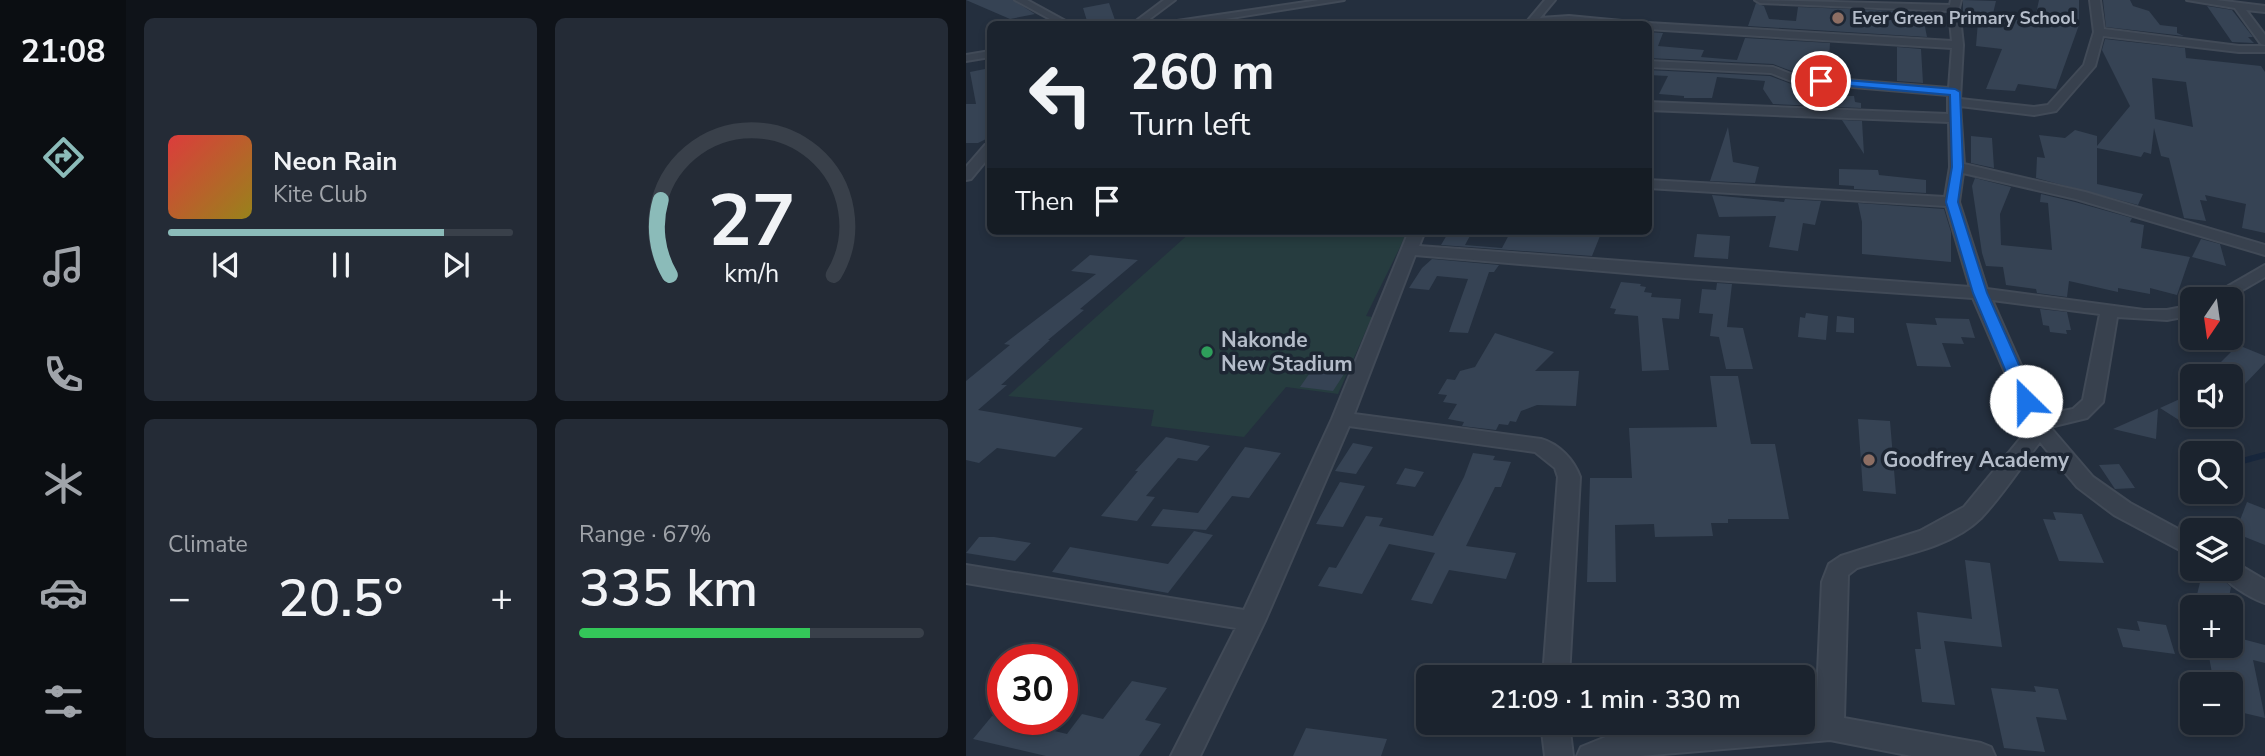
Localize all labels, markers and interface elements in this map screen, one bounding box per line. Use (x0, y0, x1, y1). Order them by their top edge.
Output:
place label: Ever Green Primary School (1852, 6, 2077, 30)
marker: Ever Green Primary School (1830, 10, 1846, 26)
text: 21:08 (21, 30, 105, 73)
text: 260 m (1130, 39, 1274, 106)
icon: left (1015, 49, 1106, 140)
pin (1791, 51, 1851, 111)
icon: arrive (1802, 62, 1840, 100)
text: Turn left (1130, 103, 1250, 146)
icon: directions (39, 133, 88, 182)
text: Neon Rain (273, 144, 398, 179)
text: 27 (708, 172, 795, 272)
text: Kite Club (273, 179, 367, 210)
icon: arrive (1088, 182, 1126, 220)
text: Then (1015, 184, 1074, 219)
icon: music (39, 242, 88, 291)
icon: previous (207, 246, 245, 284)
icon: pause (322, 246, 360, 284)
icon: next (437, 246, 475, 284)
text: km/h (724, 257, 779, 291)
north arrow (2180, 287, 2244, 350)
map controls (2180, 287, 2243, 735)
place label: Nakonde New Stadium (1221, 326, 1353, 378)
marker: Nakonde New Stadium (1199, 344, 1215, 360)
icon: phone (39, 350, 88, 399)
position arrow (1989, 364, 2063, 438)
button: sound (2180, 364, 2243, 427)
button: search (2180, 441, 2243, 504)
place label: Goodfrey Academy (1883, 446, 2070, 474)
marker: Goodfrey Academy (1861, 452, 1877, 468)
icon: climate (39, 459, 88, 508)
button: layers (2180, 518, 2243, 581)
text: Range · 67% (579, 519, 711, 550)
text: Climate (168, 529, 248, 560)
text: 335 km (579, 553, 758, 624)
text: 20.5° (278, 563, 403, 634)
icon: car (39, 568, 88, 617)
text: − (168, 573, 191, 624)
text: + (490, 573, 513, 624)
button: + (2180, 595, 2243, 658)
speed limit sign: 30 (987, 644, 1078, 735)
button: − (2180, 672, 2243, 735)
icon: filters (39, 677, 88, 726)
text: 21:09 · 1 min · 330 m (1490, 682, 1741, 717)

